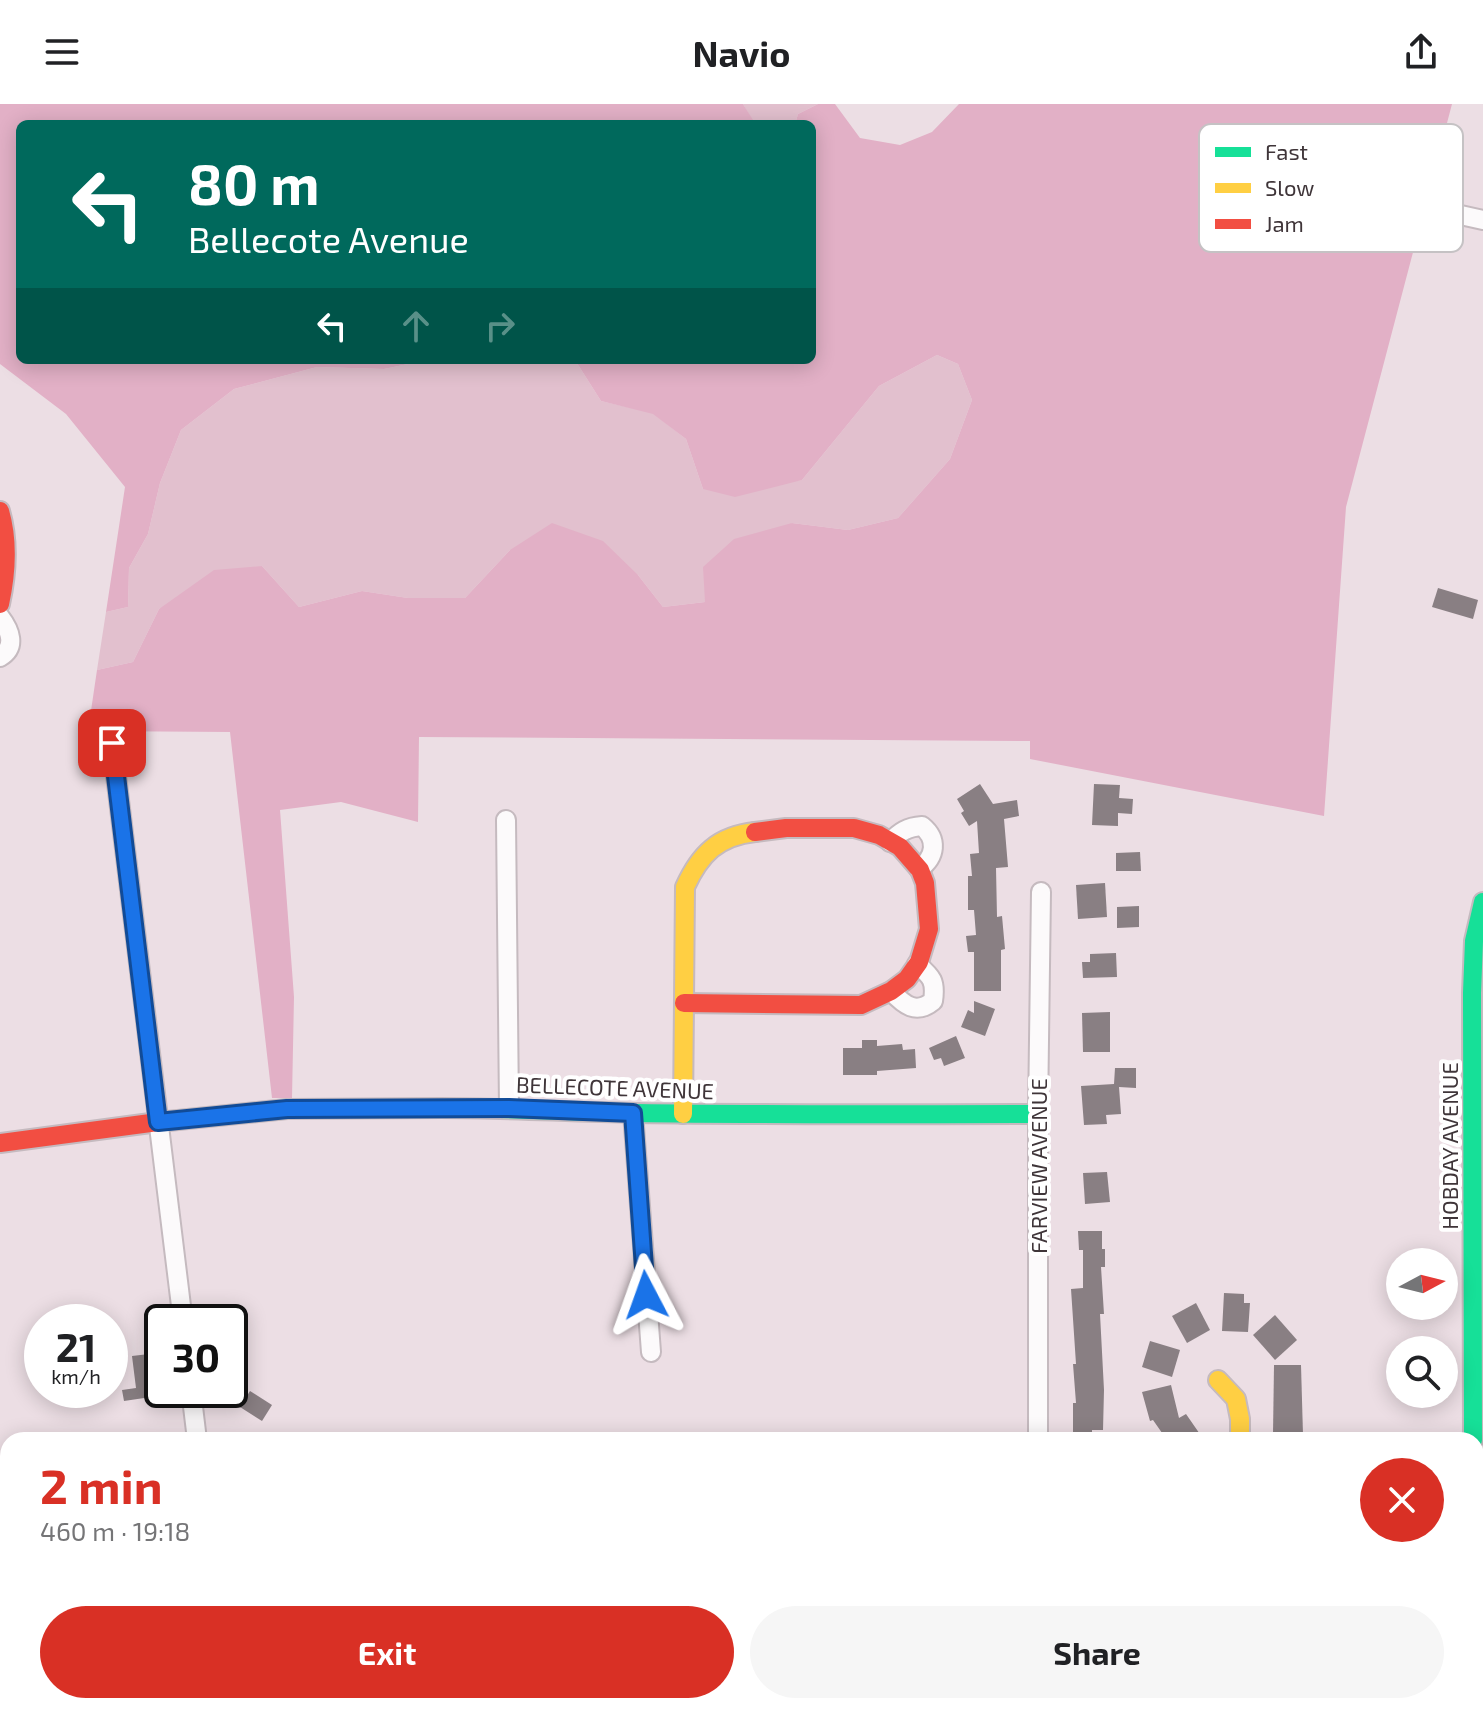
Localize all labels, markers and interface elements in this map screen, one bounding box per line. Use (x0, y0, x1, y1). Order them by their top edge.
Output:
icon: menu (40, 30, 84, 74)
icon: share (1399, 30, 1443, 74)
text: Navio (693, 31, 790, 74)
legend (1199, 124, 1463, 252)
text: Fast (1265, 138, 1308, 164)
text: 80 m (188, 149, 320, 216)
icon: left (56, 152, 160, 256)
text: Slow (1265, 174, 1314, 200)
text: Jam (1265, 210, 1304, 236)
text: Bellecote Avenue (188, 217, 469, 260)
icon: left (310, 304, 354, 348)
icon: ahead (394, 304, 438, 348)
icon: right (478, 304, 522, 348)
pin (78, 709, 146, 777)
icon: arrive (90, 721, 134, 765)
street label: HOBDAY AVENUE (1436, 1062, 1462, 1230)
street label: BELLECOTE AVENUE (516, 1071, 714, 1103)
street label: FARVIEW AVENUE (1025, 1078, 1051, 1254)
north arrow (1386, 1248, 1458, 1320)
map controls (1386, 1248, 1458, 1408)
position arrow (604, 1253, 688, 1337)
speed limit sign: 30 (144, 1304, 248, 1408)
text: 21 (56, 1322, 96, 1370)
button: search (1386, 1336, 1458, 1408)
text: km/h (51, 1364, 101, 1388)
text: 2 min (40, 1456, 163, 1514)
button: close (1360, 1458, 1444, 1542)
text: 460 m · 19:18 (40, 1515, 190, 1546)
button: Exit (40, 1606, 734, 1698)
button: Share (750, 1606, 1444, 1698)

